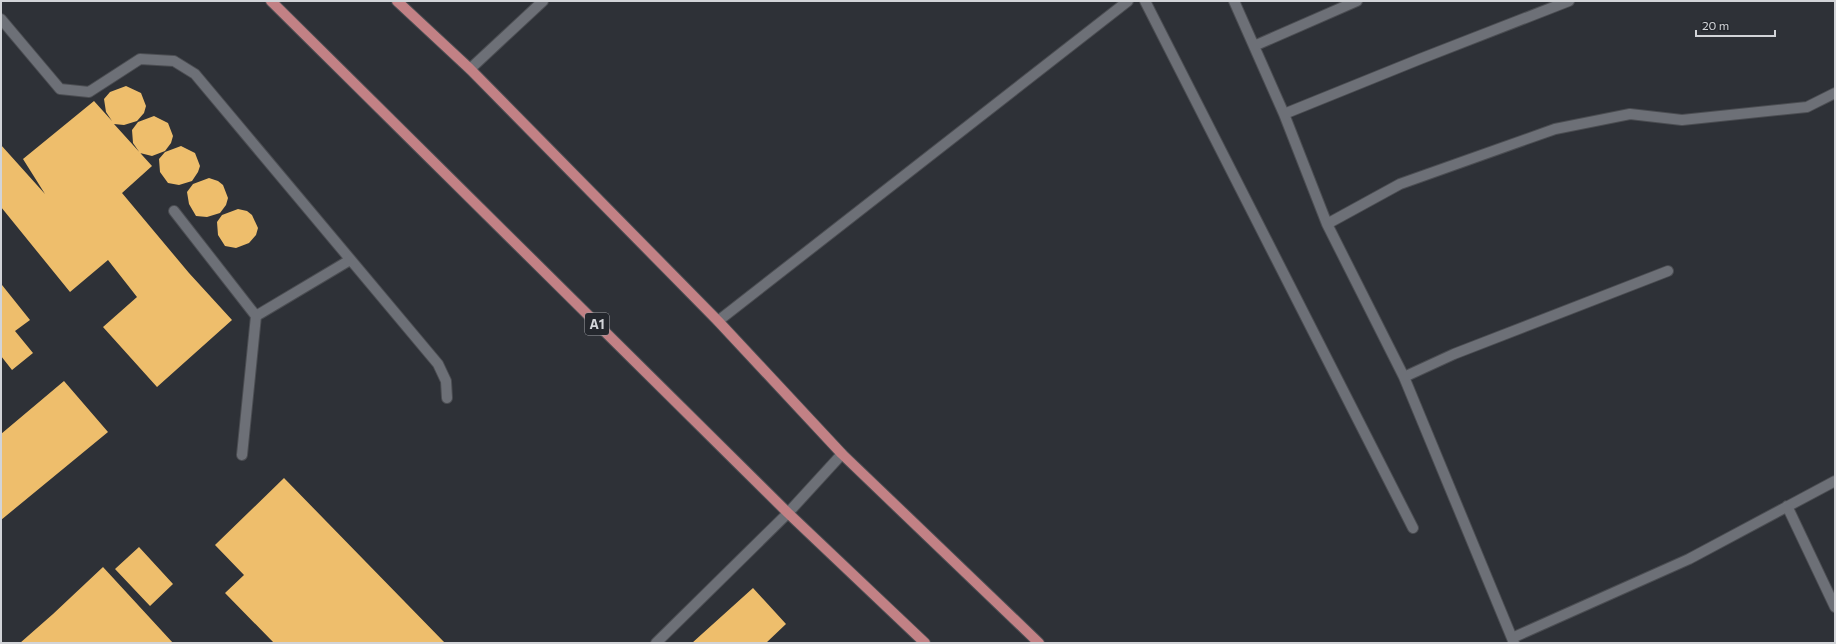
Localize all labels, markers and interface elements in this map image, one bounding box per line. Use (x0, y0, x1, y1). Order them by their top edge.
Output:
scale bar (1696, 12, 1775, 38)
text: 20 m (1702, 18, 1729, 32)
road number: A1 (585, 313, 609, 335)

